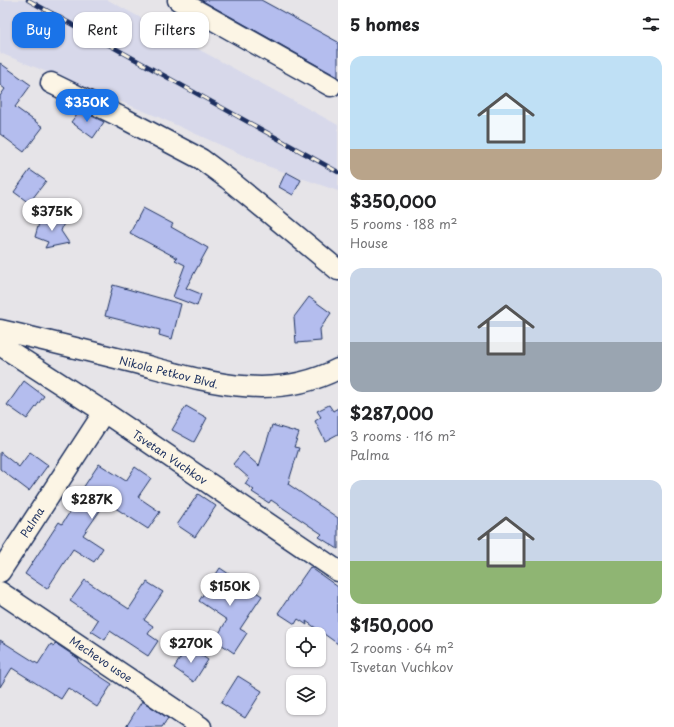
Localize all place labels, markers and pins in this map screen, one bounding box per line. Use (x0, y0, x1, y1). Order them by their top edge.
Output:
pin: $350K (59, 89, 115, 123)
pin: $375K (24, 198, 80, 232)
pin: $287K (64, 486, 120, 520)
pin: $150K (202, 573, 258, 607)
pin: $270K (163, 630, 219, 664)

